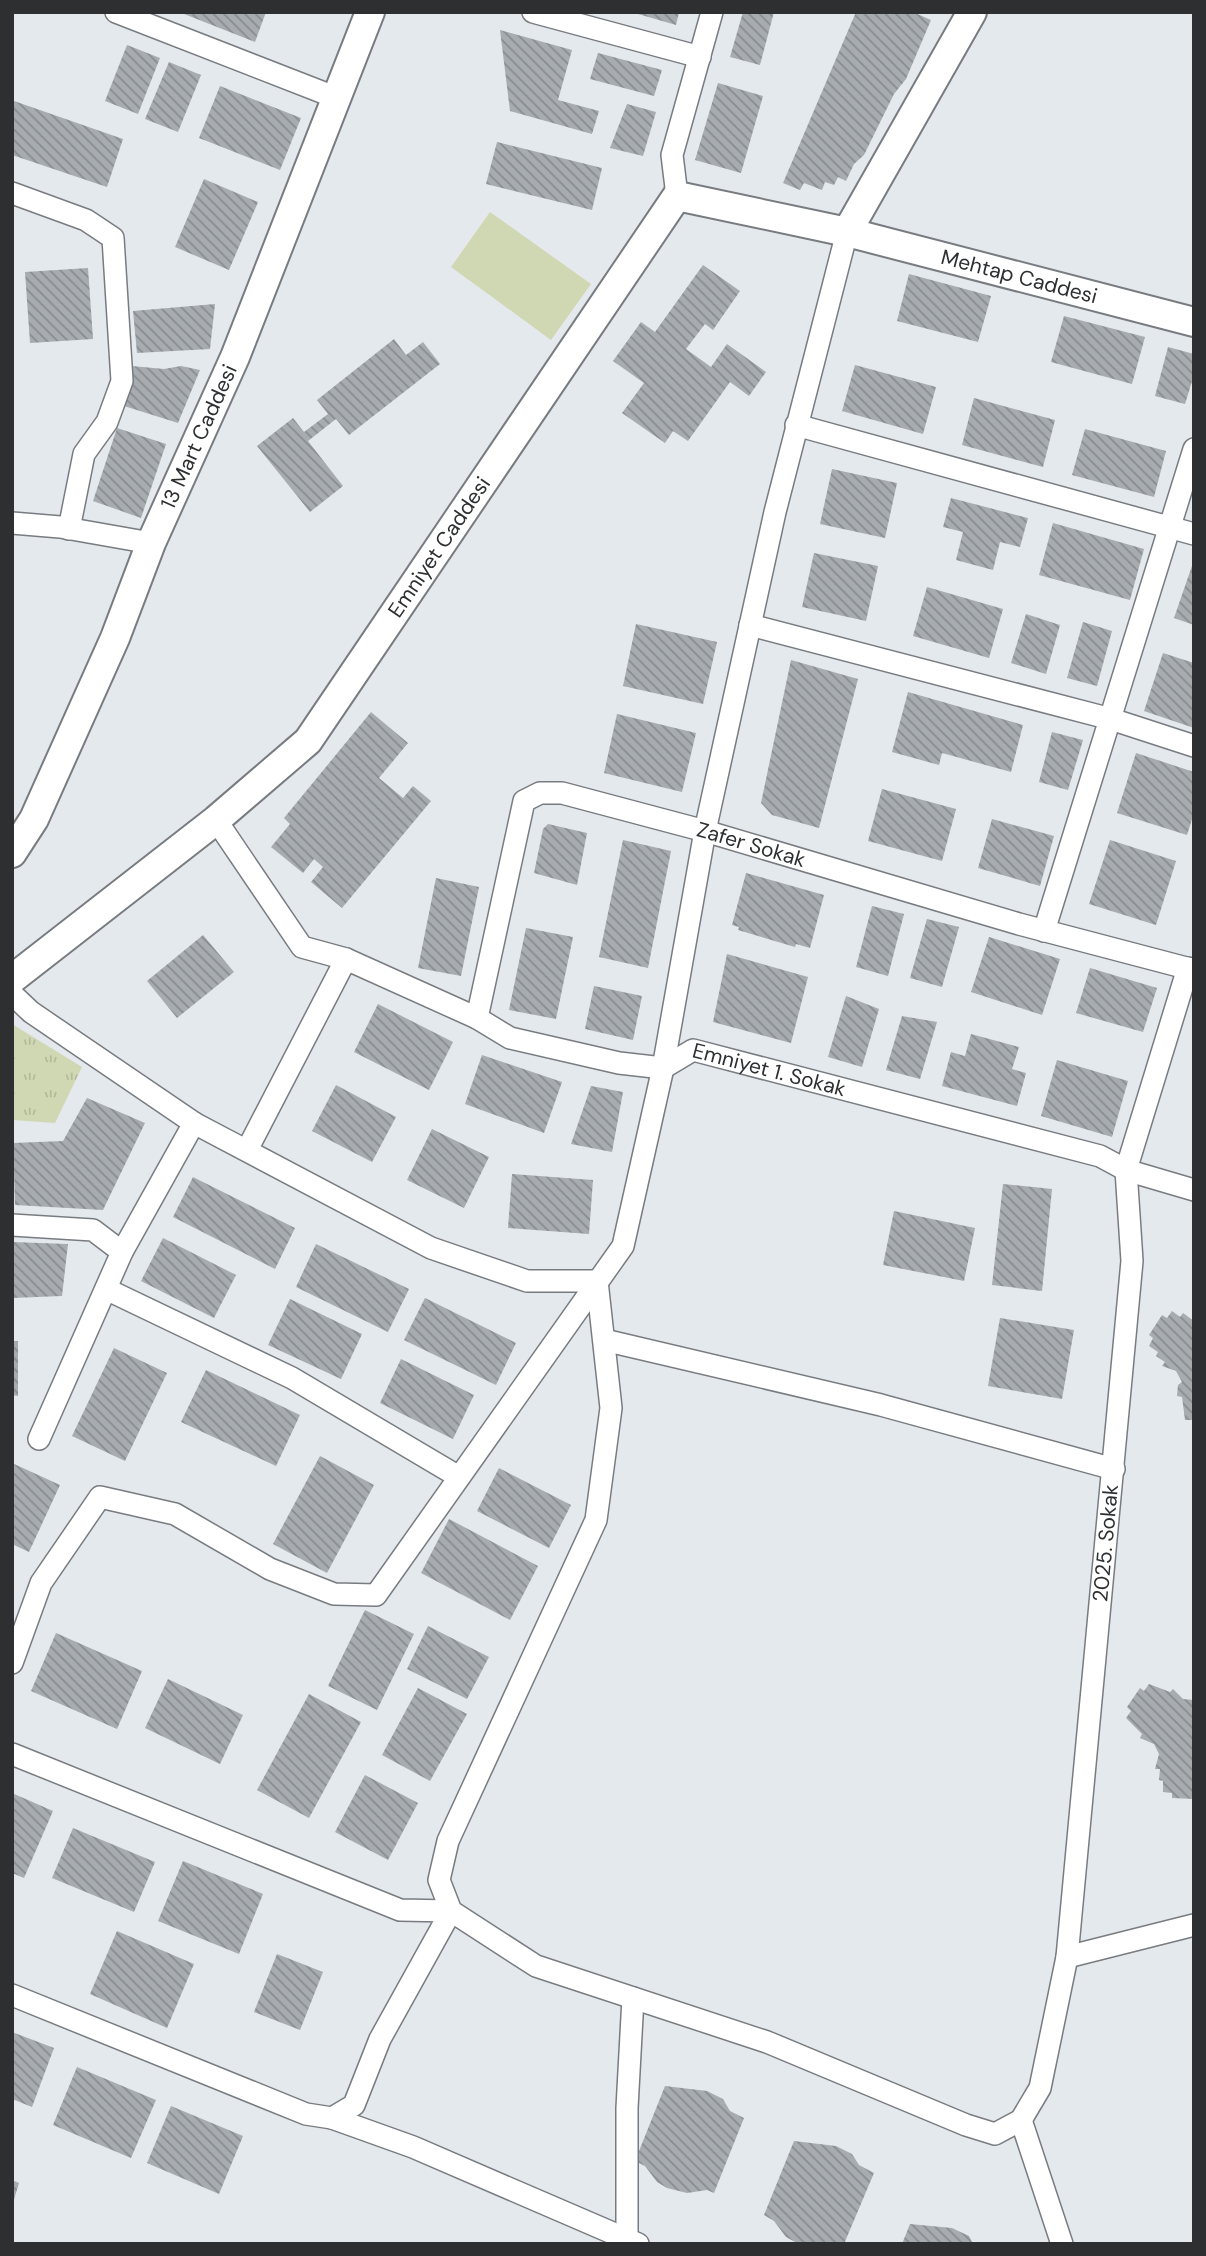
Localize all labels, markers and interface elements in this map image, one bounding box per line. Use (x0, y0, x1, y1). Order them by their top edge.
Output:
street label: Mehtap Caddesi (938, 243, 1100, 310)
street label: 13 Mart Caddesi (154, 360, 244, 513)
street label: Emniyet Caddesi (382, 471, 497, 623)
street label: Zafer Sokak (694, 815, 809, 874)
street label: Emniyet 1. Sokak (689, 1036, 849, 1103)
street label: 2025. Sokak (1086, 1483, 1125, 1603)

